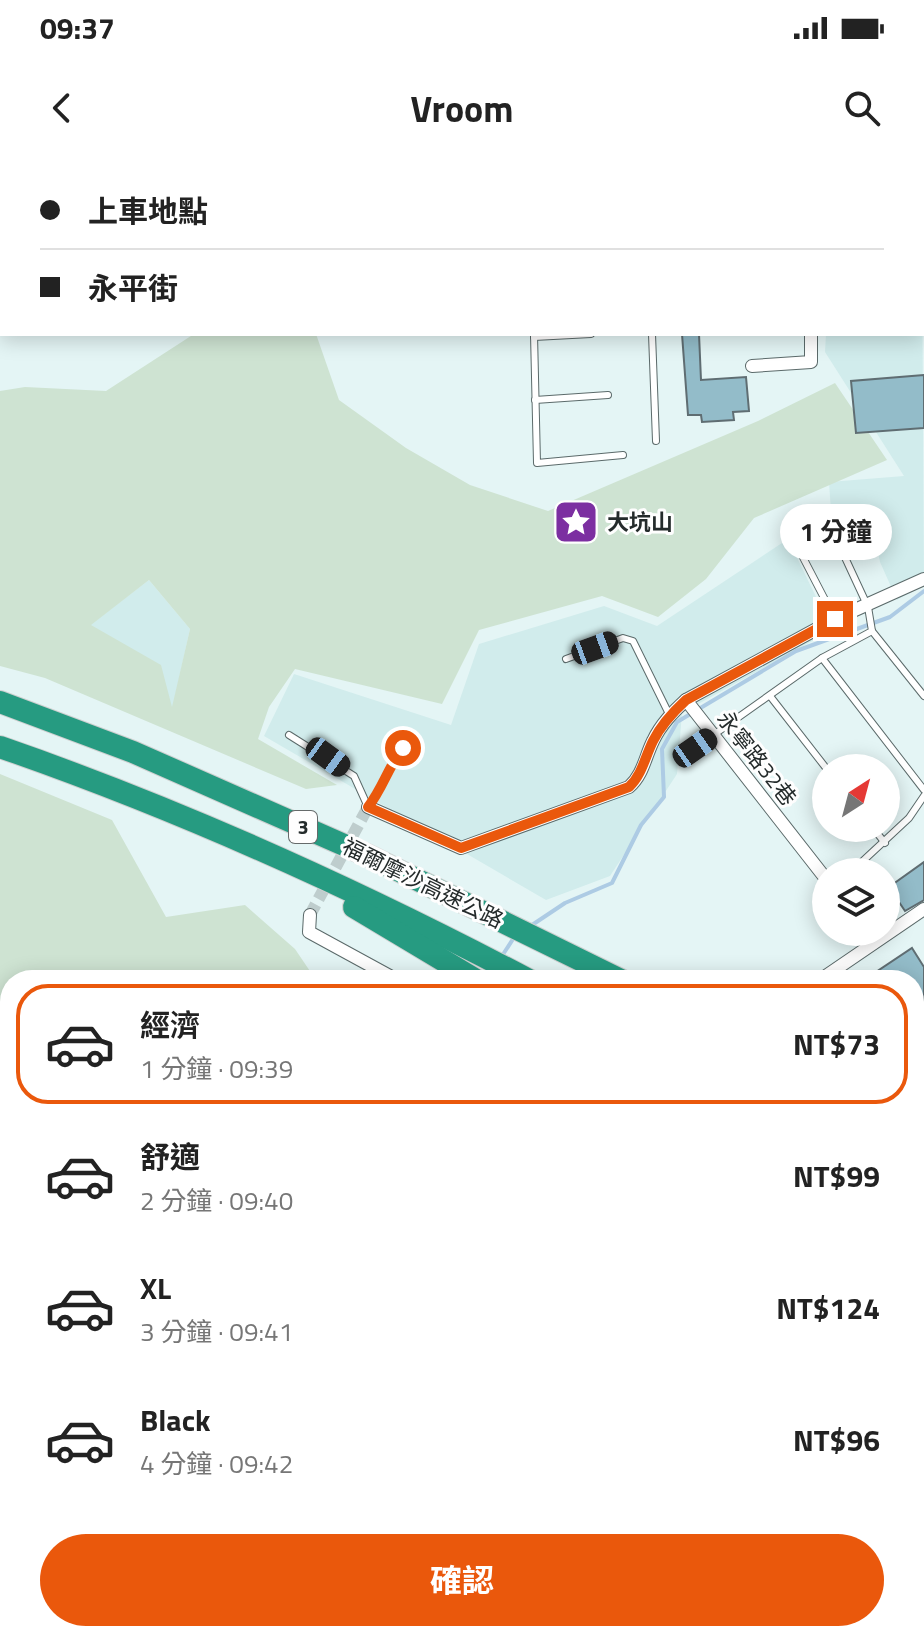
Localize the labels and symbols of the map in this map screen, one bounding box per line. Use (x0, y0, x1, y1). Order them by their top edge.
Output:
place icon: 大坑山 (552, 498, 600, 546)
callout: 1 分鐘 (779, 503, 891, 559)
place label: 大坑山 (607, 505, 673, 539)
route end (817, 601, 853, 637)
car (568, 629, 622, 667)
street label: 永寧路32巷 (709, 703, 805, 813)
car (668, 724, 722, 772)
route start (385, 730, 421, 766)
car (302, 733, 354, 781)
north arrow (812, 754, 900, 842)
road number: 3 (289, 811, 317, 843)
street label: 福爾摩沙高速公路 (336, 829, 510, 937)

